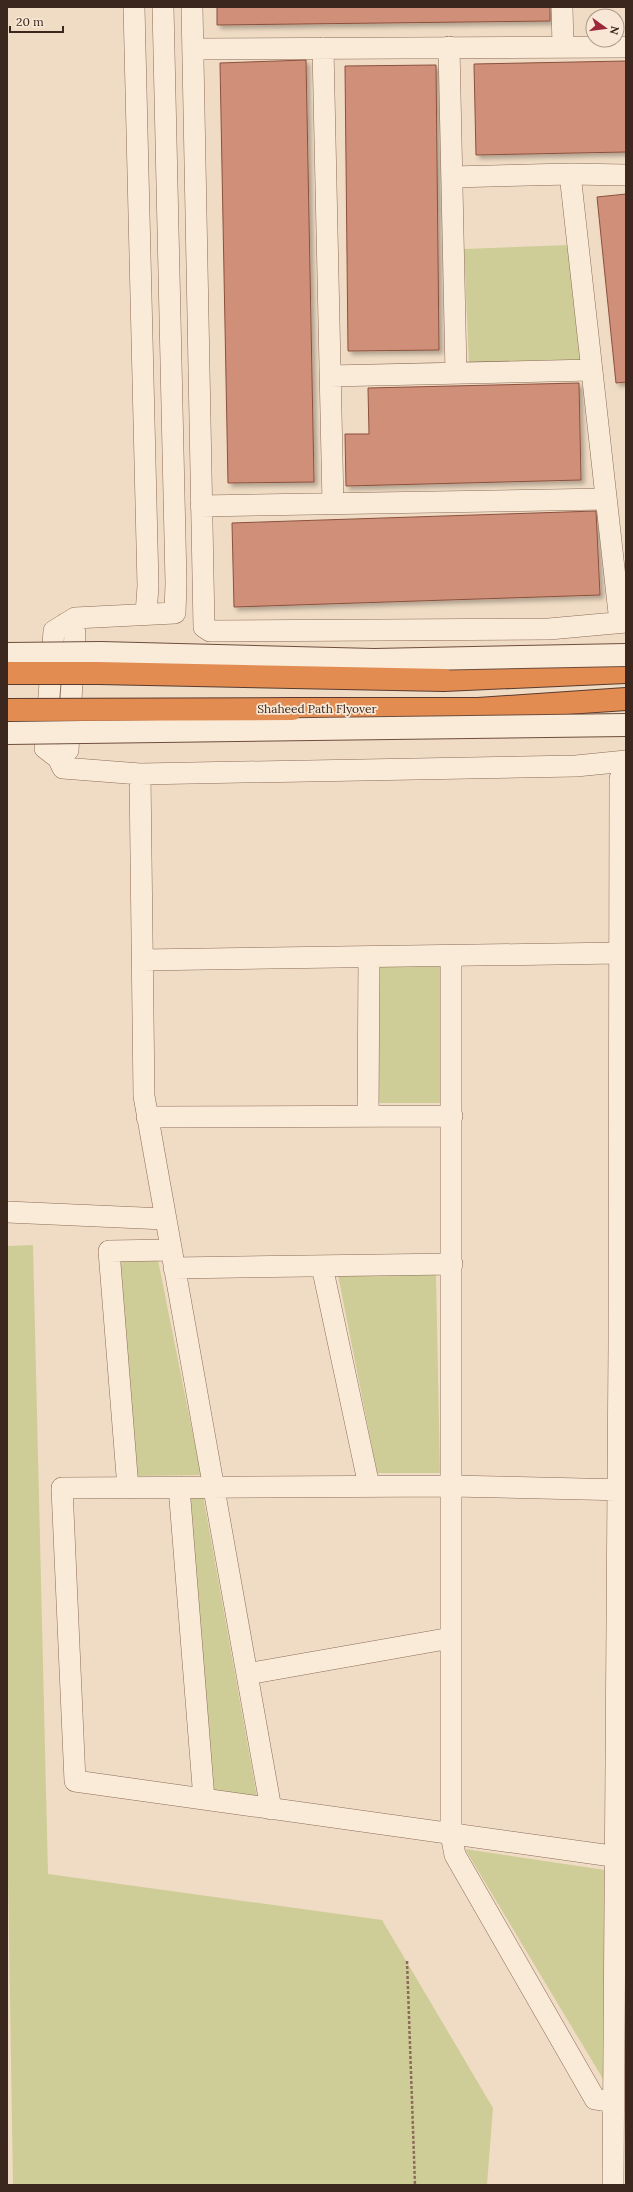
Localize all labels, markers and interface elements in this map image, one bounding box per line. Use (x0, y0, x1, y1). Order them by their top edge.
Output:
scale bar (10, 8, 63, 34)
north arrow (585, 8, 625, 48)
text: 20 m (16, 14, 44, 29)
text: N (607, 25, 623, 37)
street label: Shaheed Path Flyover (257, 701, 378, 716)

